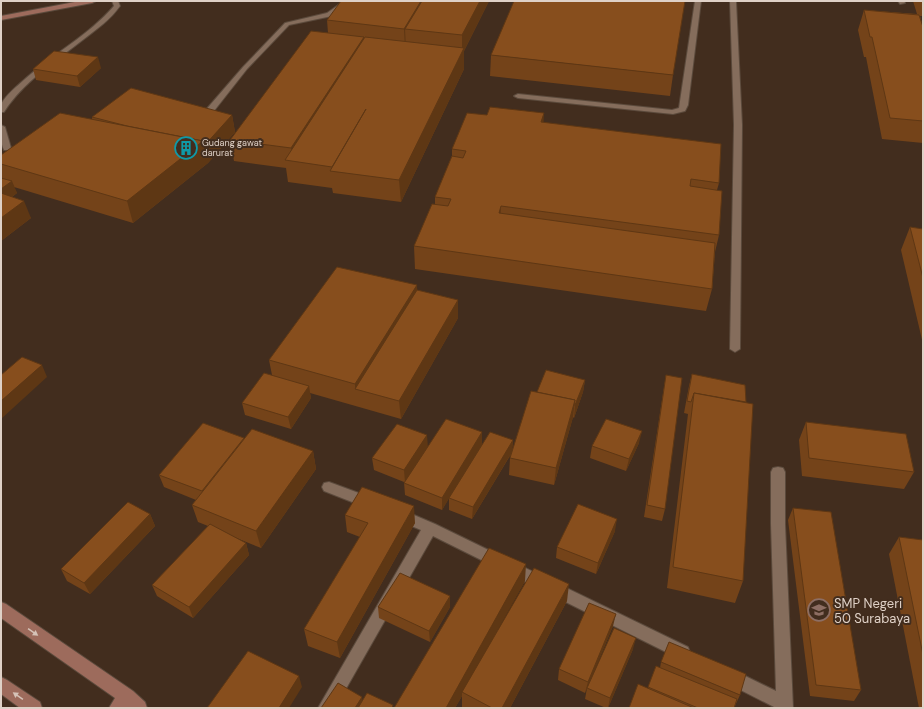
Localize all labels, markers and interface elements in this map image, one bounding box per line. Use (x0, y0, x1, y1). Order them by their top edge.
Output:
building icon: Gudang gawat darurat (173, 135, 199, 161)
place label: Gudang gawat darurat (202, 137, 262, 159)
place label: SMP Negeri 50 Surabaya (834, 595, 910, 627)
school or university icon: SMP Negeri 50 Surabaya (806, 597, 832, 623)
one-way arrow (28, 628, 38, 636)
one-way arrow (12, 692, 23, 700)

